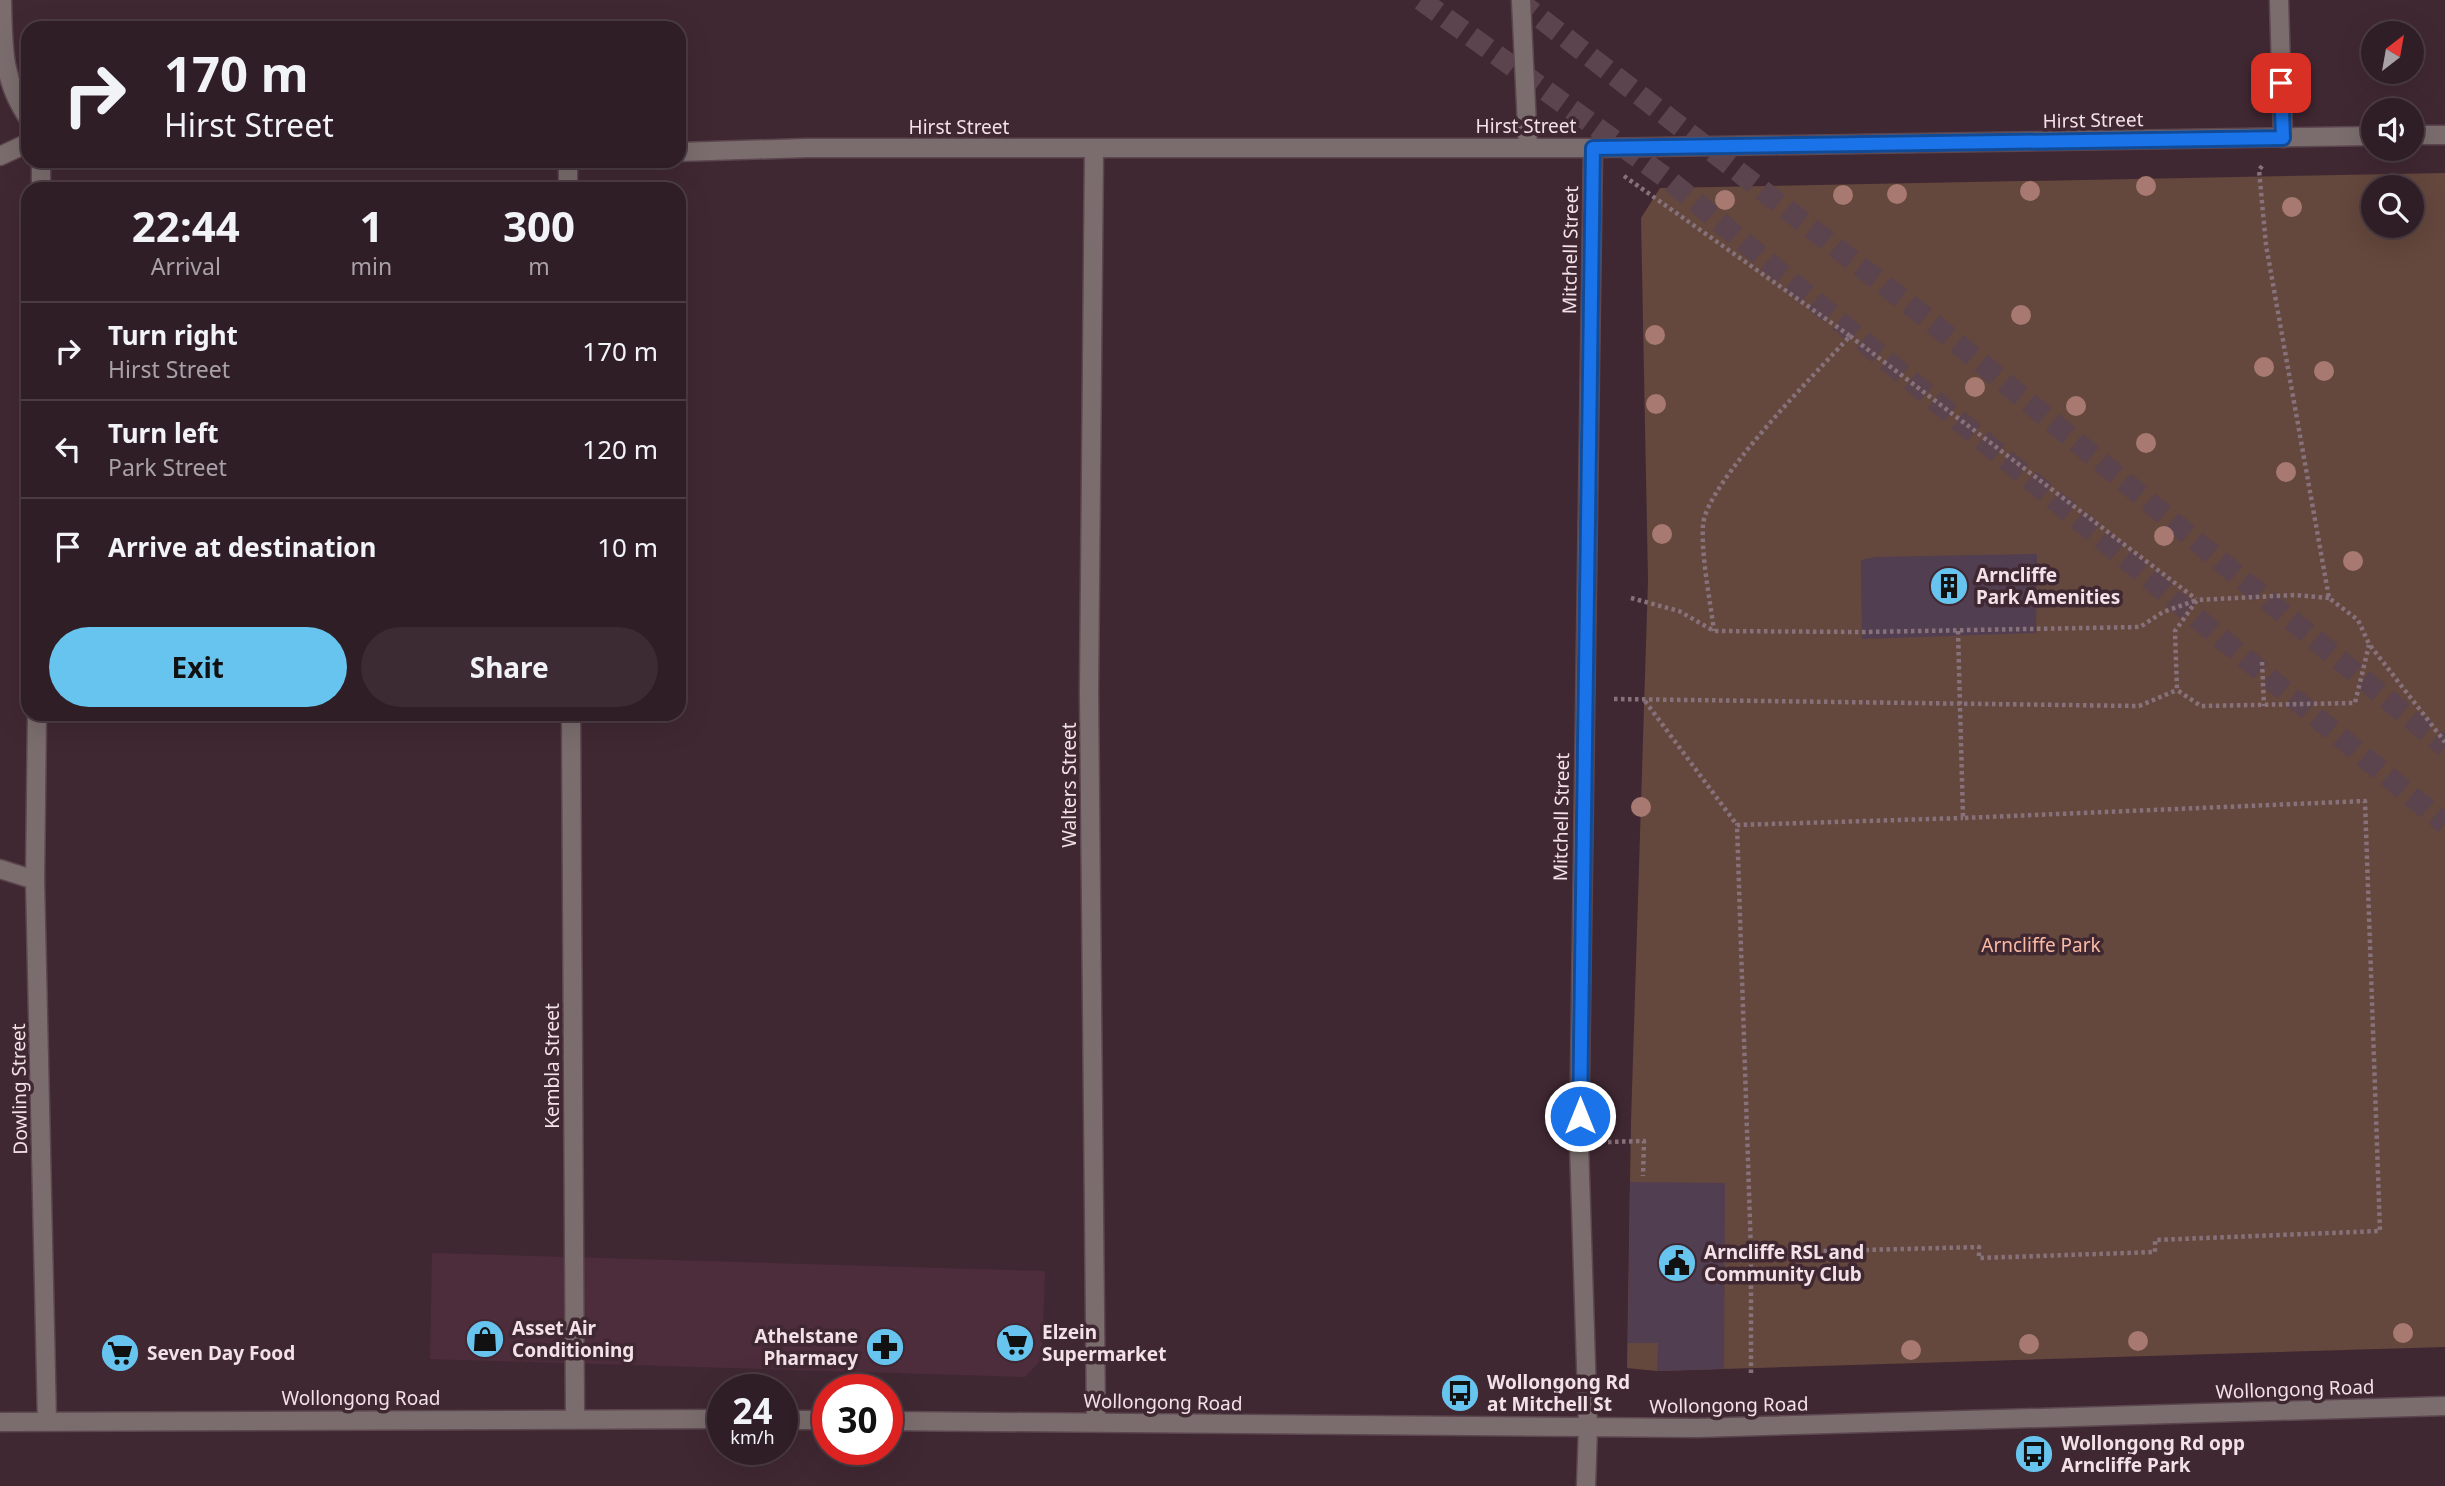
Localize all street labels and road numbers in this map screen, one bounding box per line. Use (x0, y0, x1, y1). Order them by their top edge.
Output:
street label: Hirst Street (2042, 106, 2144, 134)
street label: Hirst Street (1476, 113, 1577, 139)
street label: Hirst Street (909, 114, 1010, 140)
street label: Mitchell Street (1556, 185, 1584, 314)
street label: Walters Street (1056, 722, 1082, 848)
street label: Mitchell Street (1547, 752, 1575, 881)
street label: Kembla Street (539, 1003, 565, 1129)
street label: Dowling Street (5, 1023, 33, 1155)
street label: Wollongong Road (2215, 1373, 2375, 1405)
street label: Wollongong Road (281, 1385, 441, 1411)
street label: Wollongong Road (1083, 1388, 1243, 1416)
street label: Wollongong Road (1649, 1391, 1809, 1419)

